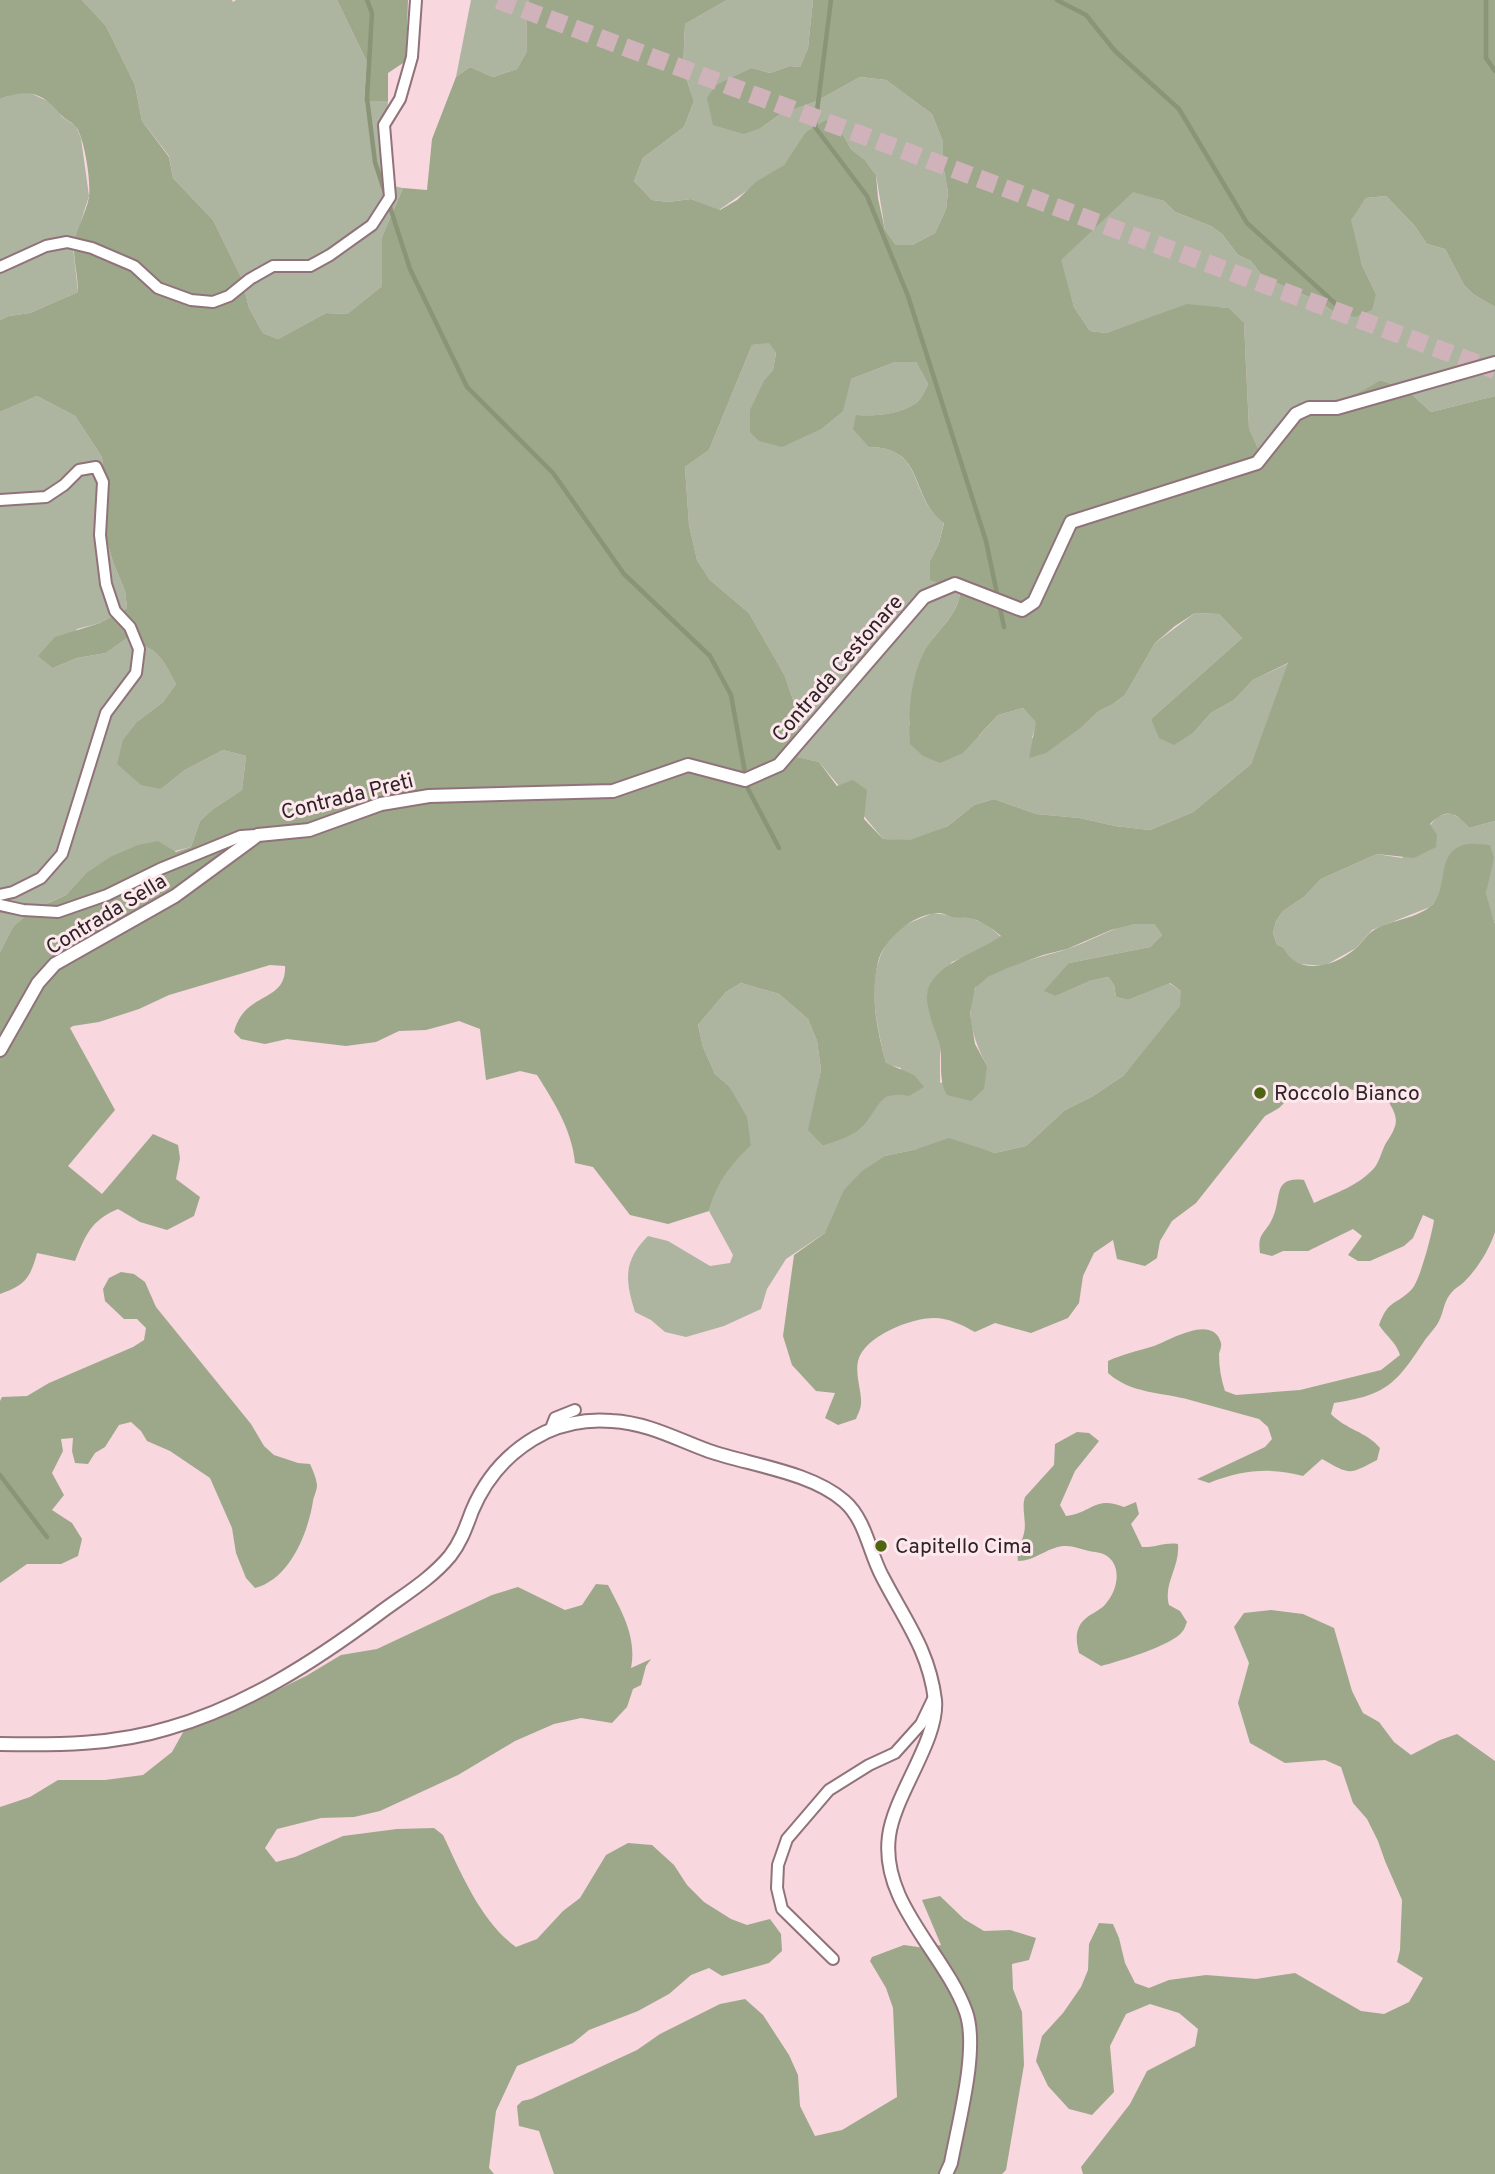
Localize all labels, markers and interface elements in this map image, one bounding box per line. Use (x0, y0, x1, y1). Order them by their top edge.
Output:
street label: Contrada Cestonare (767, 590, 910, 748)
street label: Contrada Preti (278, 768, 416, 827)
street label: Contrada Sella (41, 869, 172, 962)
place label: Roccolo Bianco (1274, 1081, 1420, 1108)
marker: Roccolo Bianco (1252, 1085, 1268, 1101)
place label: Capitello Cima (895, 1534, 1032, 1561)
marker: Capitello Cima (873, 1538, 889, 1554)

